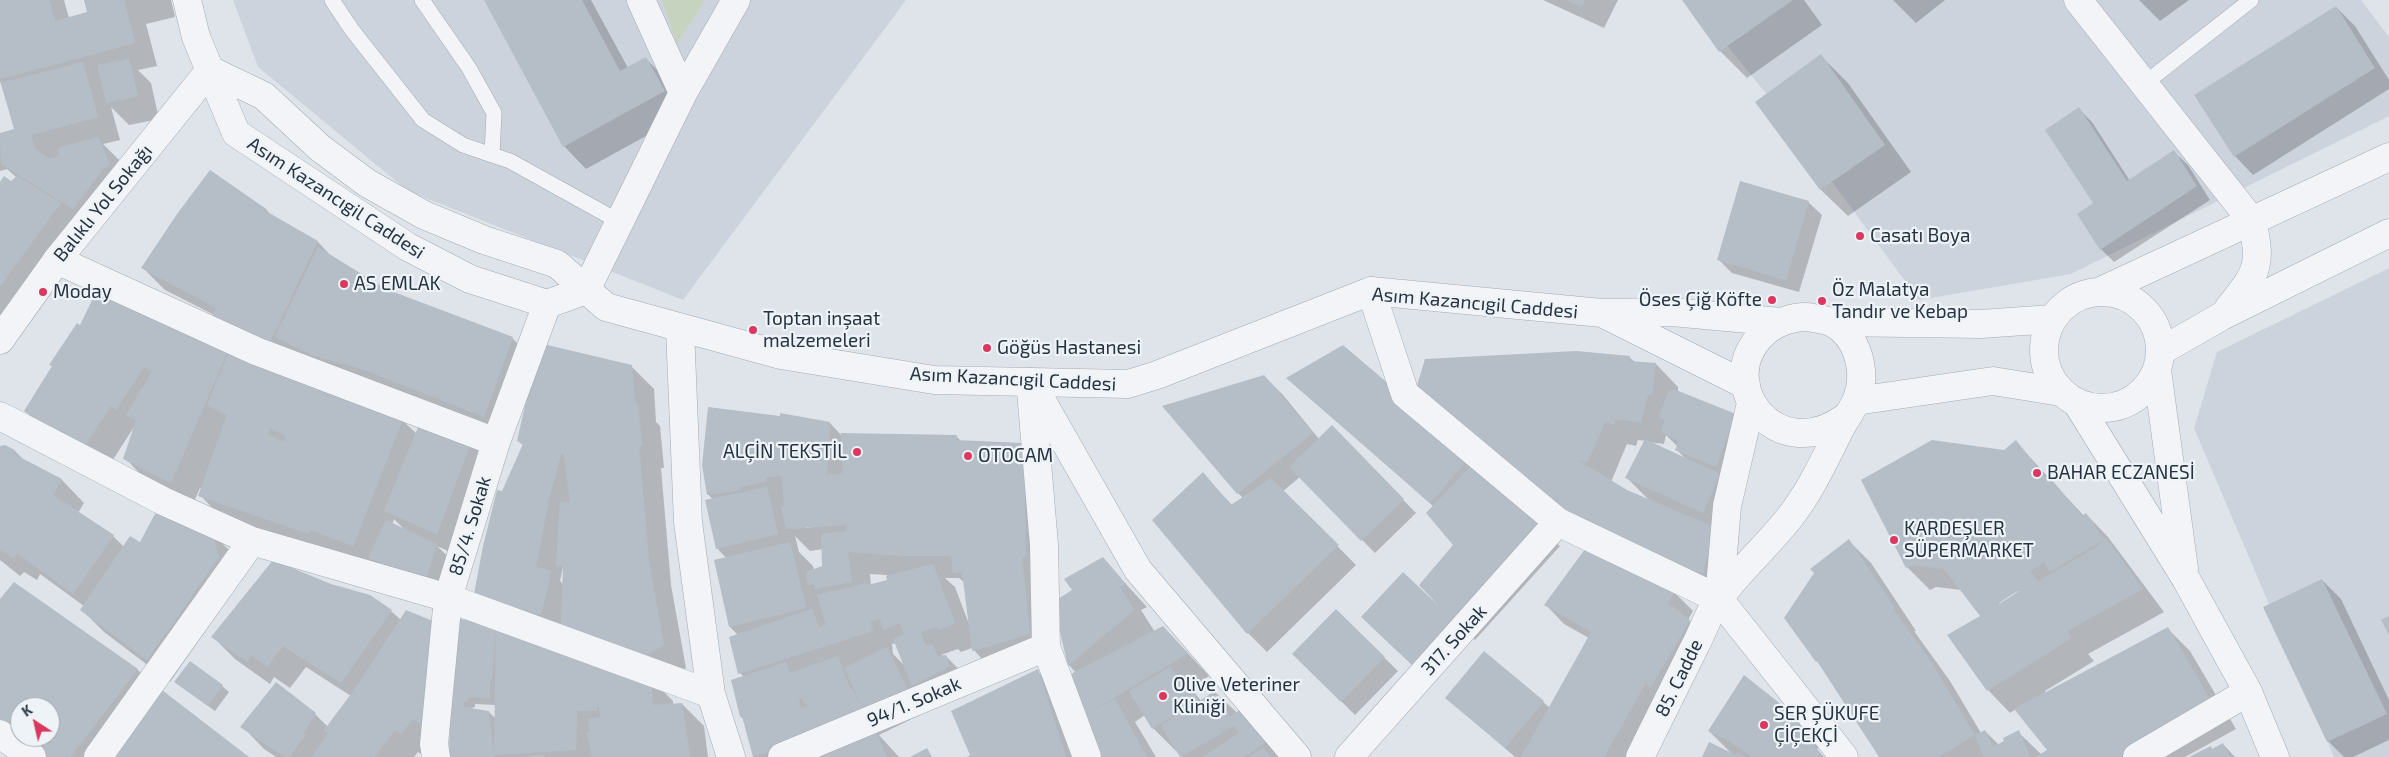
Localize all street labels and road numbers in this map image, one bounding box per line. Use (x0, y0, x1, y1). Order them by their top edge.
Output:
street label: Asım Kazancıgil Caddesi (243, 132, 429, 264)
street label: Balıklı Yol Sokağı (49, 140, 157, 266)
street label: Asım Kazancıgil Caddesi (1371, 283, 1579, 323)
street label: Asım Kazancıgil Caddesi (909, 362, 1117, 396)
street label: 85/4. Sokak (444, 473, 496, 579)
street label: 317. Sokak (1416, 600, 1492, 680)
street label: 85. Cadde (1650, 635, 1708, 721)
street label: 94/1. Sokak (864, 672, 964, 732)

